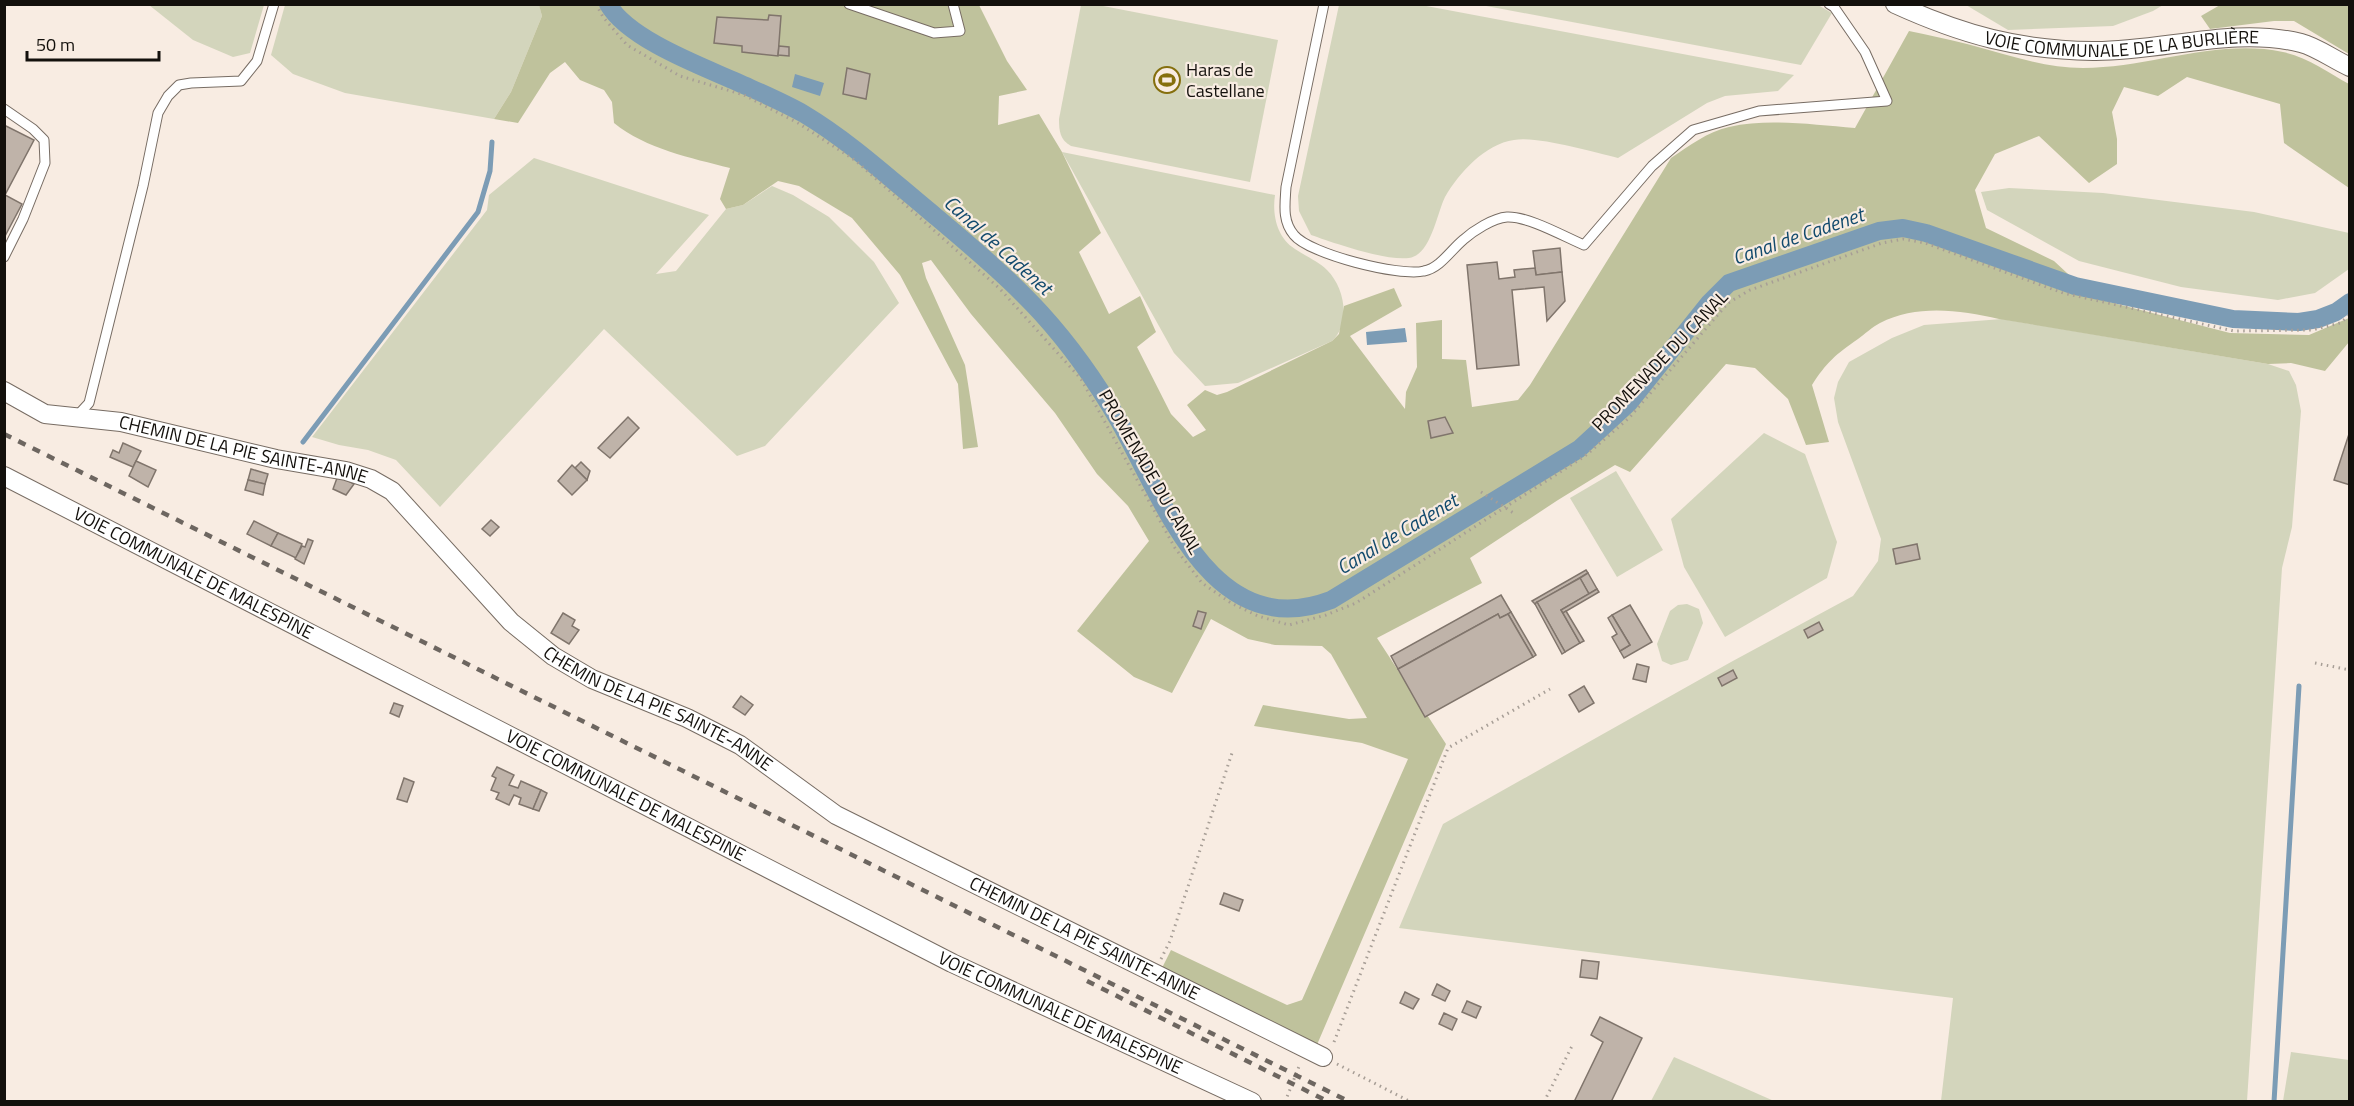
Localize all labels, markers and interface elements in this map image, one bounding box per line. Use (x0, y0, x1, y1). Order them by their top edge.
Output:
street label: VOIE COMMUNALE DE LA BURLIÈRE (1982, 23, 2259, 64)
scale bar (27, 24, 159, 62)
text: 50 m (36, 31, 75, 58)
place label: Haras de Castellane (1186, 56, 1265, 104)
sports icon: Haras de Castellane (1152, 65, 1182, 95)
water label: Canal de Cadenet (937, 187, 1062, 304)
water label: Canal de Cadenet (1728, 198, 1870, 272)
street label: PROMENADE DU CANAL (1585, 284, 1734, 437)
street label: PROMENADE DU CANAL (1092, 384, 1209, 560)
street label: CHEMIN DE LA PIE SAINTE-ANNE (116, 408, 372, 490)
water label: Canal de Cadenet (1330, 484, 1466, 582)
street label: VOIE COMMUNALE DE MALESPINE (69, 500, 318, 646)
street label: CHEMIN DE LA PIE SAINTE-ANNE (538, 639, 779, 778)
street label: VOIE COMMUNALE DE MALESPINE (501, 722, 751, 868)
street label: CHEMIN DE LA PIE SAINTE-ANNE (965, 869, 1205, 1007)
street label: VOIE COMMUNALE DE MALESPINE (934, 944, 1187, 1081)

